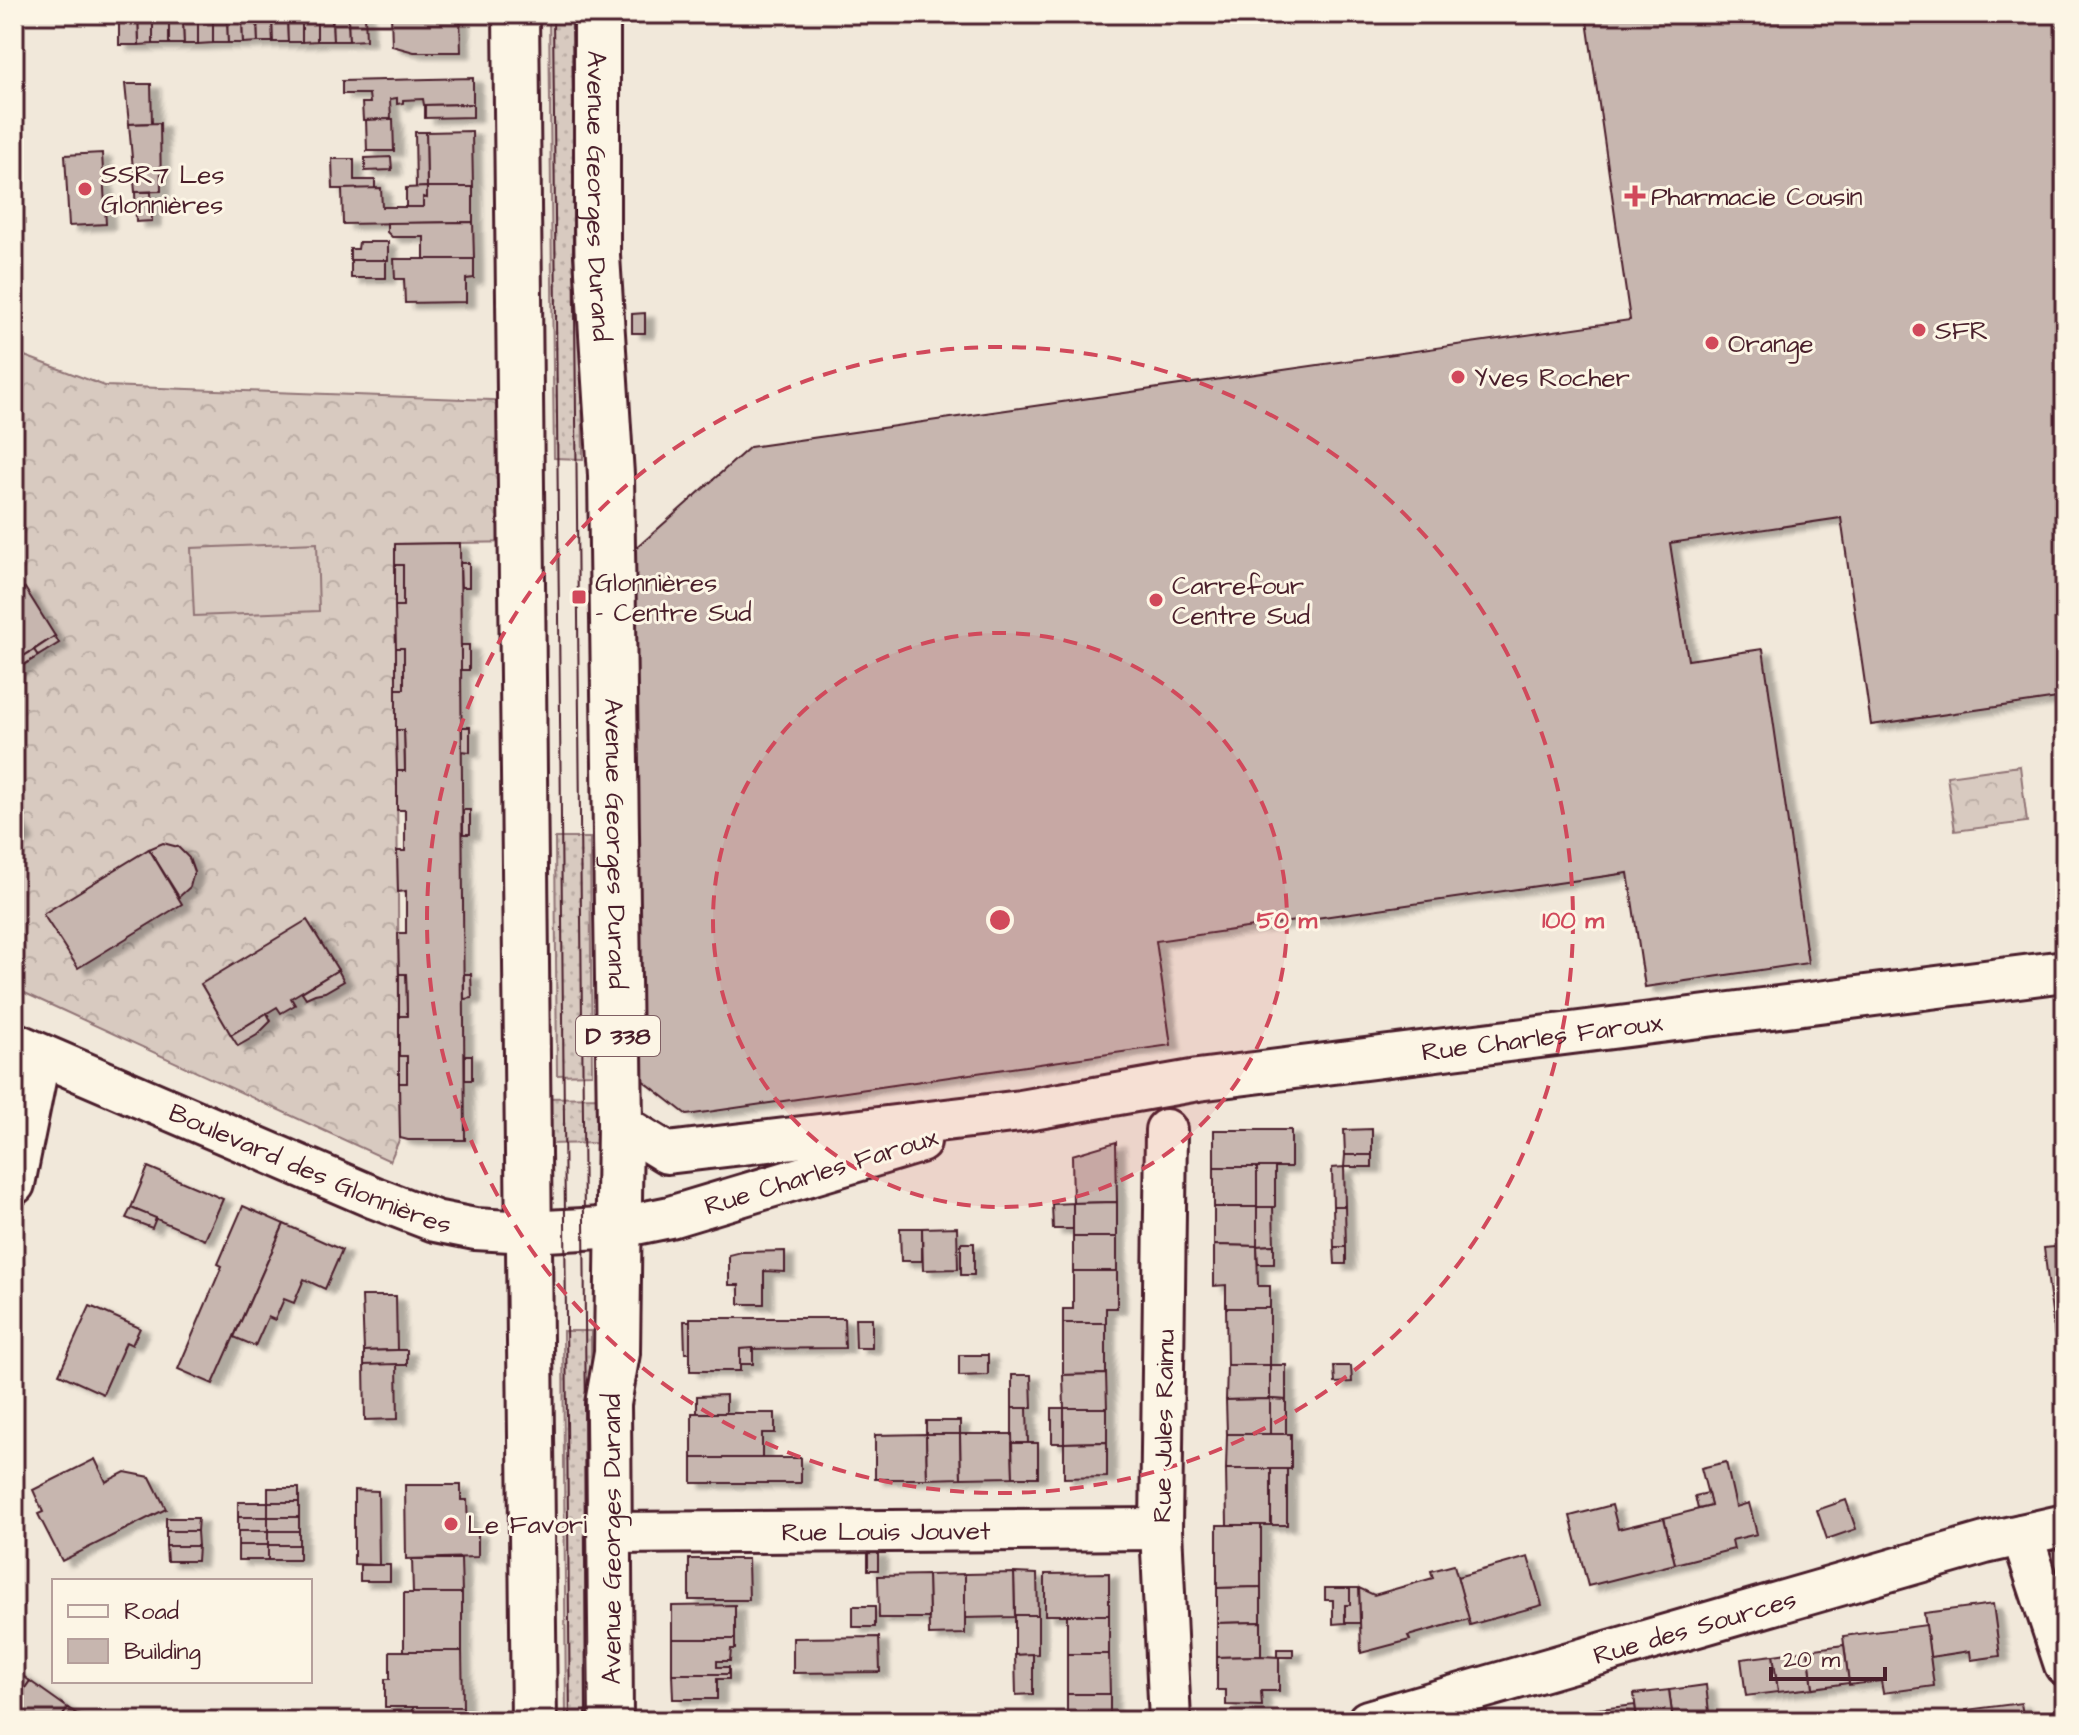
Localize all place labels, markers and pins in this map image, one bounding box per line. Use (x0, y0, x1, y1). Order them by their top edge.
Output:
place label: SSR7 Les Glonnières (101, 157, 224, 223)
place label: Pharmacie Cousin (1651, 179, 1863, 215)
marker: SSR7 Les Glonnières (76, 180, 94, 198)
marker: Pharmacie Cousin (1626, 187, 1644, 205)
place label: SFR (1935, 313, 1988, 349)
marker: SFR (1910, 321, 1928, 339)
place label: Orange (1728, 326, 1813, 364)
marker: Orange (1703, 334, 1721, 352)
place label: Yves Rocher (1474, 360, 1630, 396)
marker: Yves Rocher (1449, 368, 1467, 386)
place label: Glonnières - Centre Sud (595, 565, 752, 631)
place label: Carrefour Centre Sud (1172, 568, 1310, 634)
marker: Glonnières - Centre Sud (570, 588, 588, 606)
marker: Carrefour Centre Sud (1147, 591, 1165, 609)
centre of rings (986, 906, 1014, 934)
place label: Le Favori (467, 1507, 587, 1543)
marker: Le Favori (442, 1515, 460, 1533)

